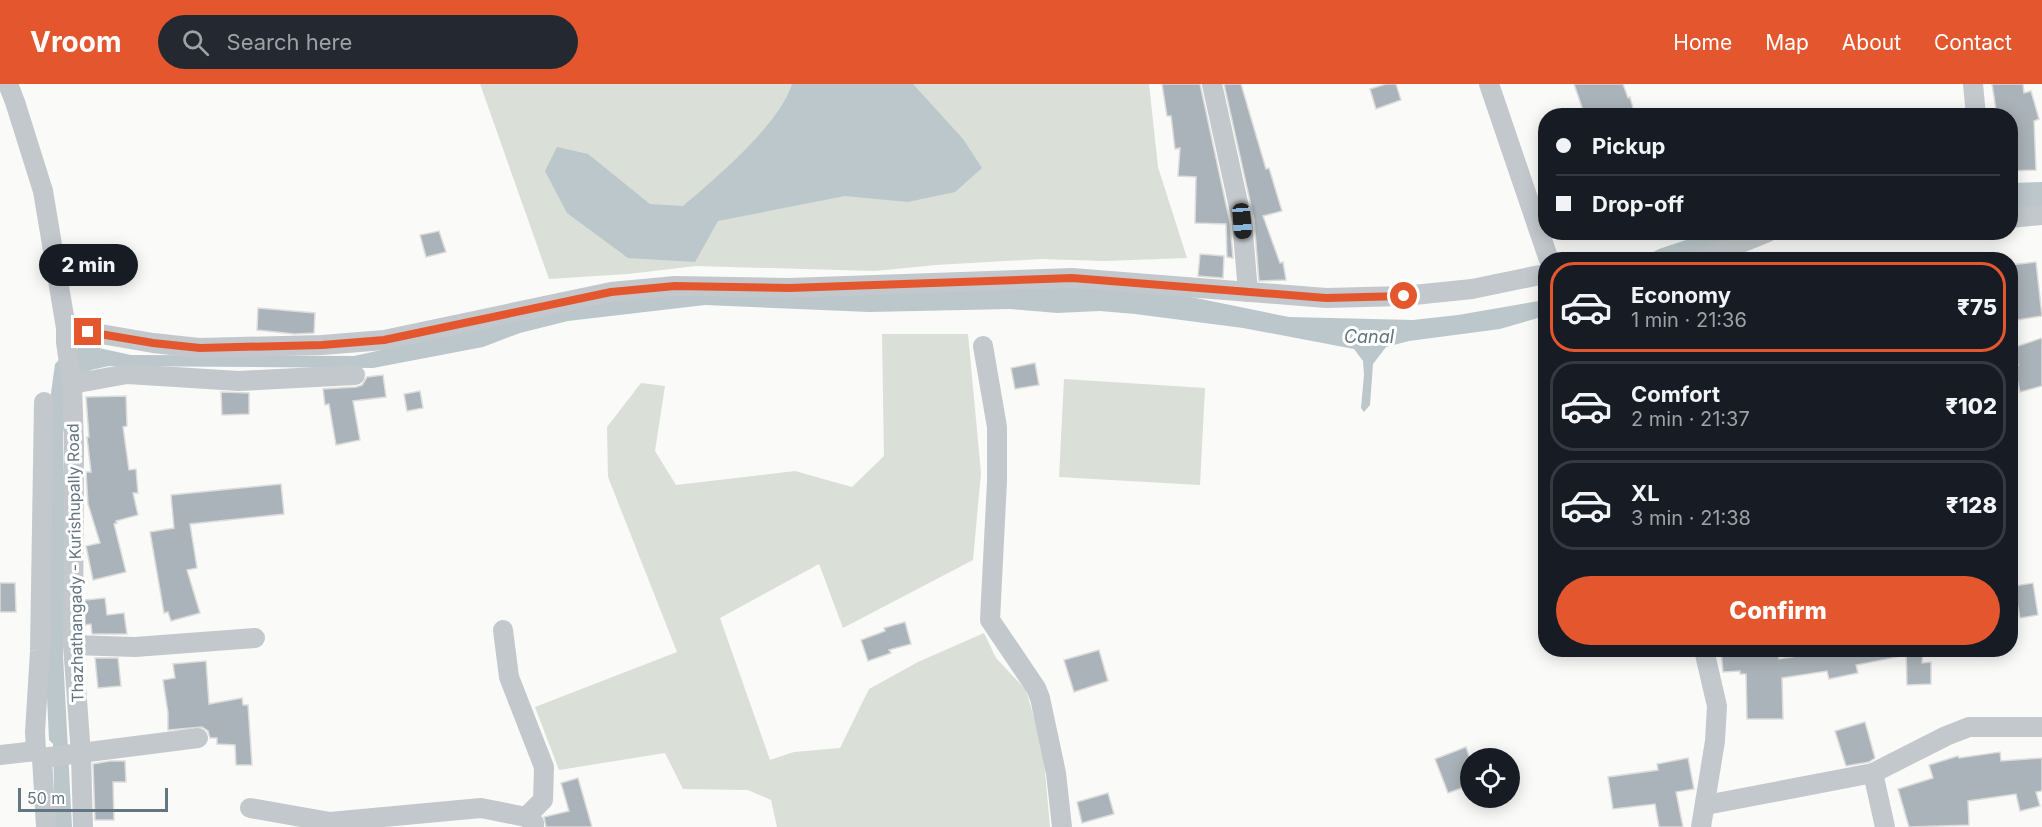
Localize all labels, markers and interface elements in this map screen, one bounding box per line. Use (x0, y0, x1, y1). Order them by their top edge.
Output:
search box (158, 15, 578, 69)
text: Vroom (30, 25, 122, 59)
icon: search (179, 26, 212, 59)
text: Search here (227, 29, 352, 55)
text: Home (1673, 30, 1732, 55)
text: Map (1765, 30, 1809, 55)
text: About (1842, 30, 1901, 55)
text: Contact (1934, 30, 2012, 55)
text: Pickup (1592, 133, 1666, 159)
text: Drop-off (1592, 191, 1684, 217)
car (1231, 202, 1253, 240)
callout: 2 min (38, 245, 138, 287)
text: 2 min (61, 253, 116, 277)
icon: car (1559, 280, 1613, 334)
route start (1390, 282, 1417, 309)
text: Economy (1631, 282, 1731, 308)
text: ₹75 (1957, 294, 1997, 320)
text: 1 min · 21:36 (1631, 308, 1747, 332)
route end (74, 318, 101, 345)
water label: Canal (1344, 326, 1395, 347)
icon: car (1559, 379, 1613, 433)
text: Comfort (1631, 381, 1720, 407)
text: ₹102 (1945, 393, 1997, 419)
text: 2 min · 21:37 (1631, 407, 1750, 431)
street label: Thazhathangady - Kurishupally Road (63, 423, 87, 703)
icon: car (1559, 478, 1613, 532)
text: XL (1631, 480, 1660, 506)
text: ₹128 (1946, 492, 1997, 518)
text: 3 min · 21:38 (1631, 506, 1751, 530)
button: Confirm (1556, 576, 2000, 645)
map controls (1460, 748, 1520, 808)
button: locate (1460, 748, 1520, 808)
scale bar (18, 785, 168, 812)
text: 50 m (27, 788, 65, 808)

